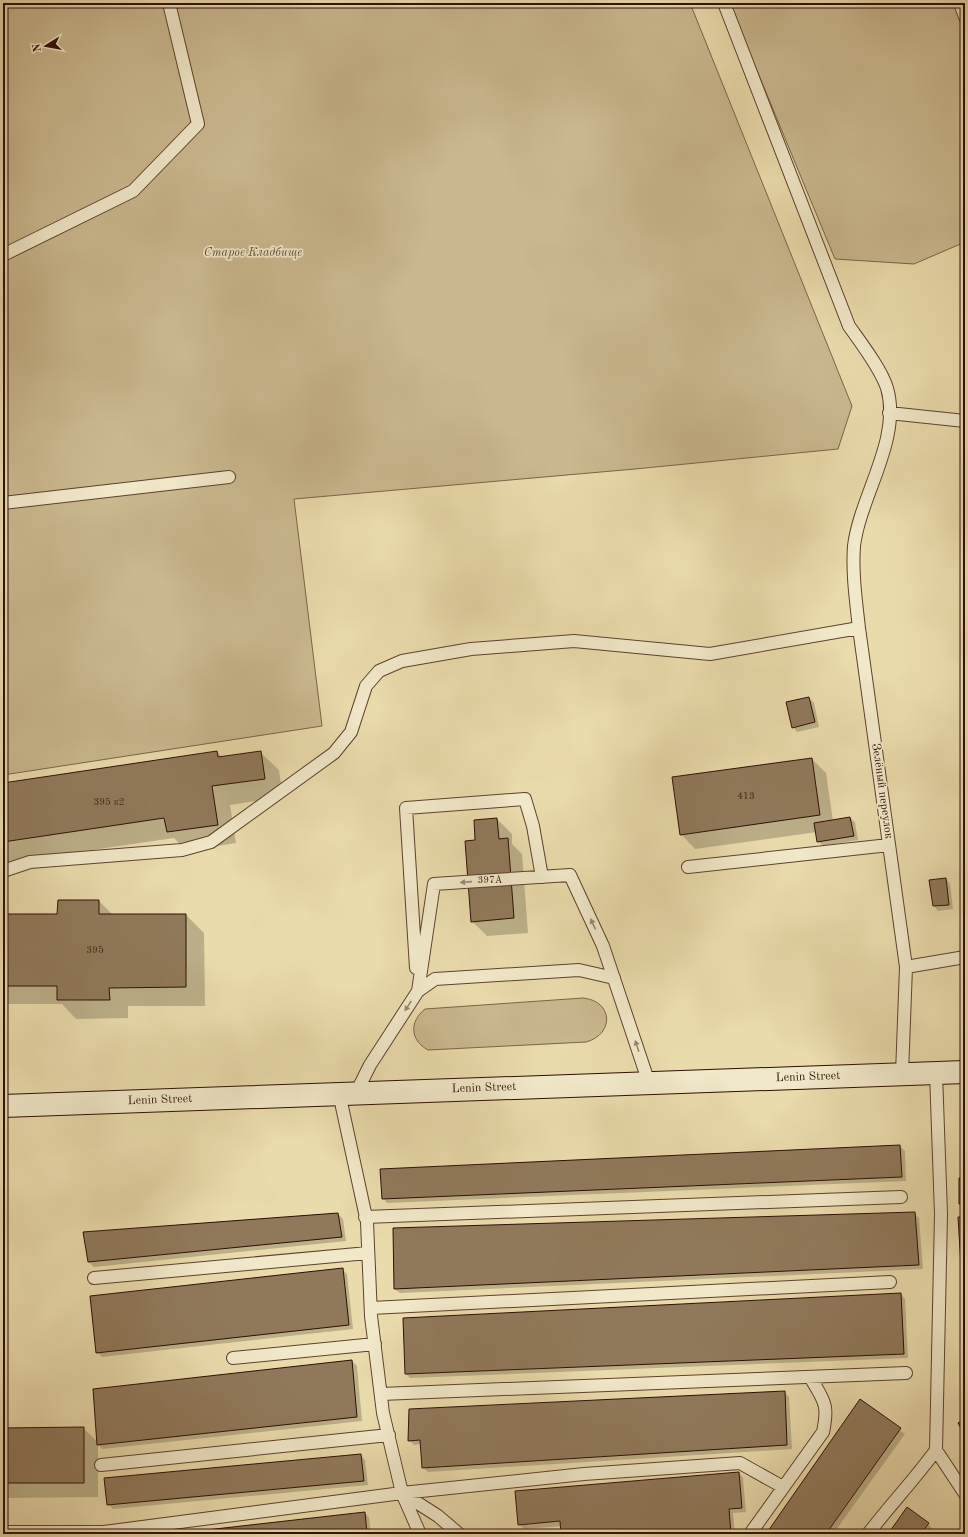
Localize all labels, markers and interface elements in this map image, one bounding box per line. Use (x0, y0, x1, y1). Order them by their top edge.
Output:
north arrow (26, 26, 66, 66)
text: N (31, 42, 44, 53)
park label: Старое Кладбище (204, 246, 302, 259)
street label: Зелёный переулок (869, 742, 895, 840)
house number: 413 (737, 791, 755, 801)
house number: 395 к2 (93, 797, 125, 807)
house number: 397А (477, 875, 503, 885)
one-way arrow (460, 879, 472, 886)
one-way arrow (590, 918, 596, 929)
house number: 395 (86, 945, 104, 955)
one-way arrow (405, 1000, 412, 1012)
one-way arrow (634, 1039, 640, 1051)
street label: Lenin Street (775, 1070, 841, 1084)
street label: Lenin Street (451, 1081, 517, 1095)
street label: Lenin Street (127, 1093, 193, 1107)

